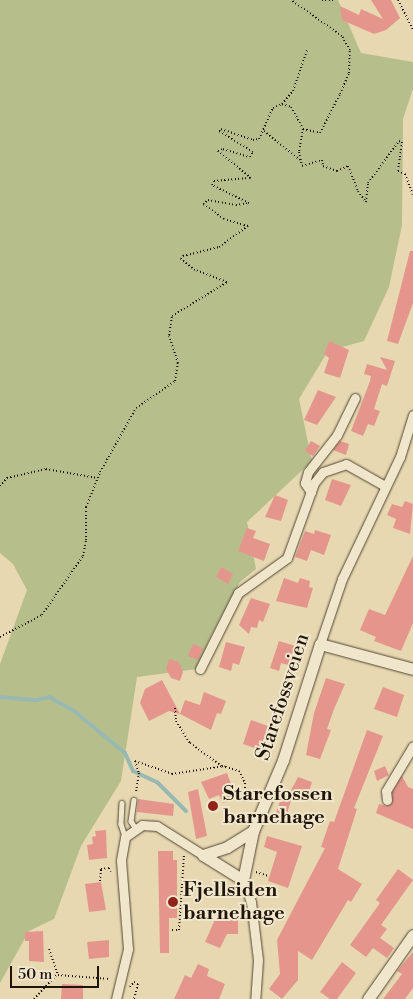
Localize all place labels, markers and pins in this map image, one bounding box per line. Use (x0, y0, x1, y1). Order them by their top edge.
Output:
place label: Starefossen barnehage (223, 782, 332, 829)
marker: Starefossen barnehage (207, 800, 219, 812)
place label: Fjellsiden barnehage (183, 878, 285, 925)
marker: Fjellsiden barnehage (167, 896, 179, 908)

